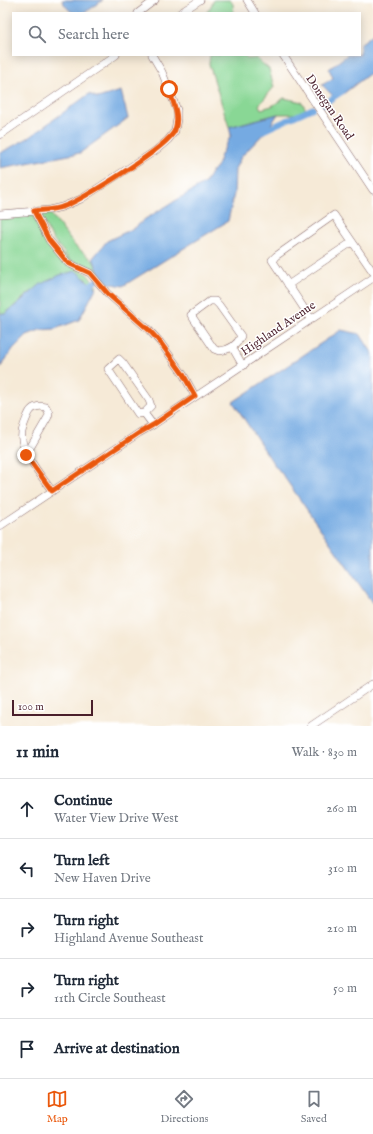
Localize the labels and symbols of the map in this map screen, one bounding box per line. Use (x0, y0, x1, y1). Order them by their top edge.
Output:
street label: Donegan Road (302, 72, 357, 143)
route start (160, 80, 178, 98)
street label: Highland Avenue (238, 298, 319, 359)
route end (17, 446, 35, 464)
scale bar (12, 698, 93, 717)

